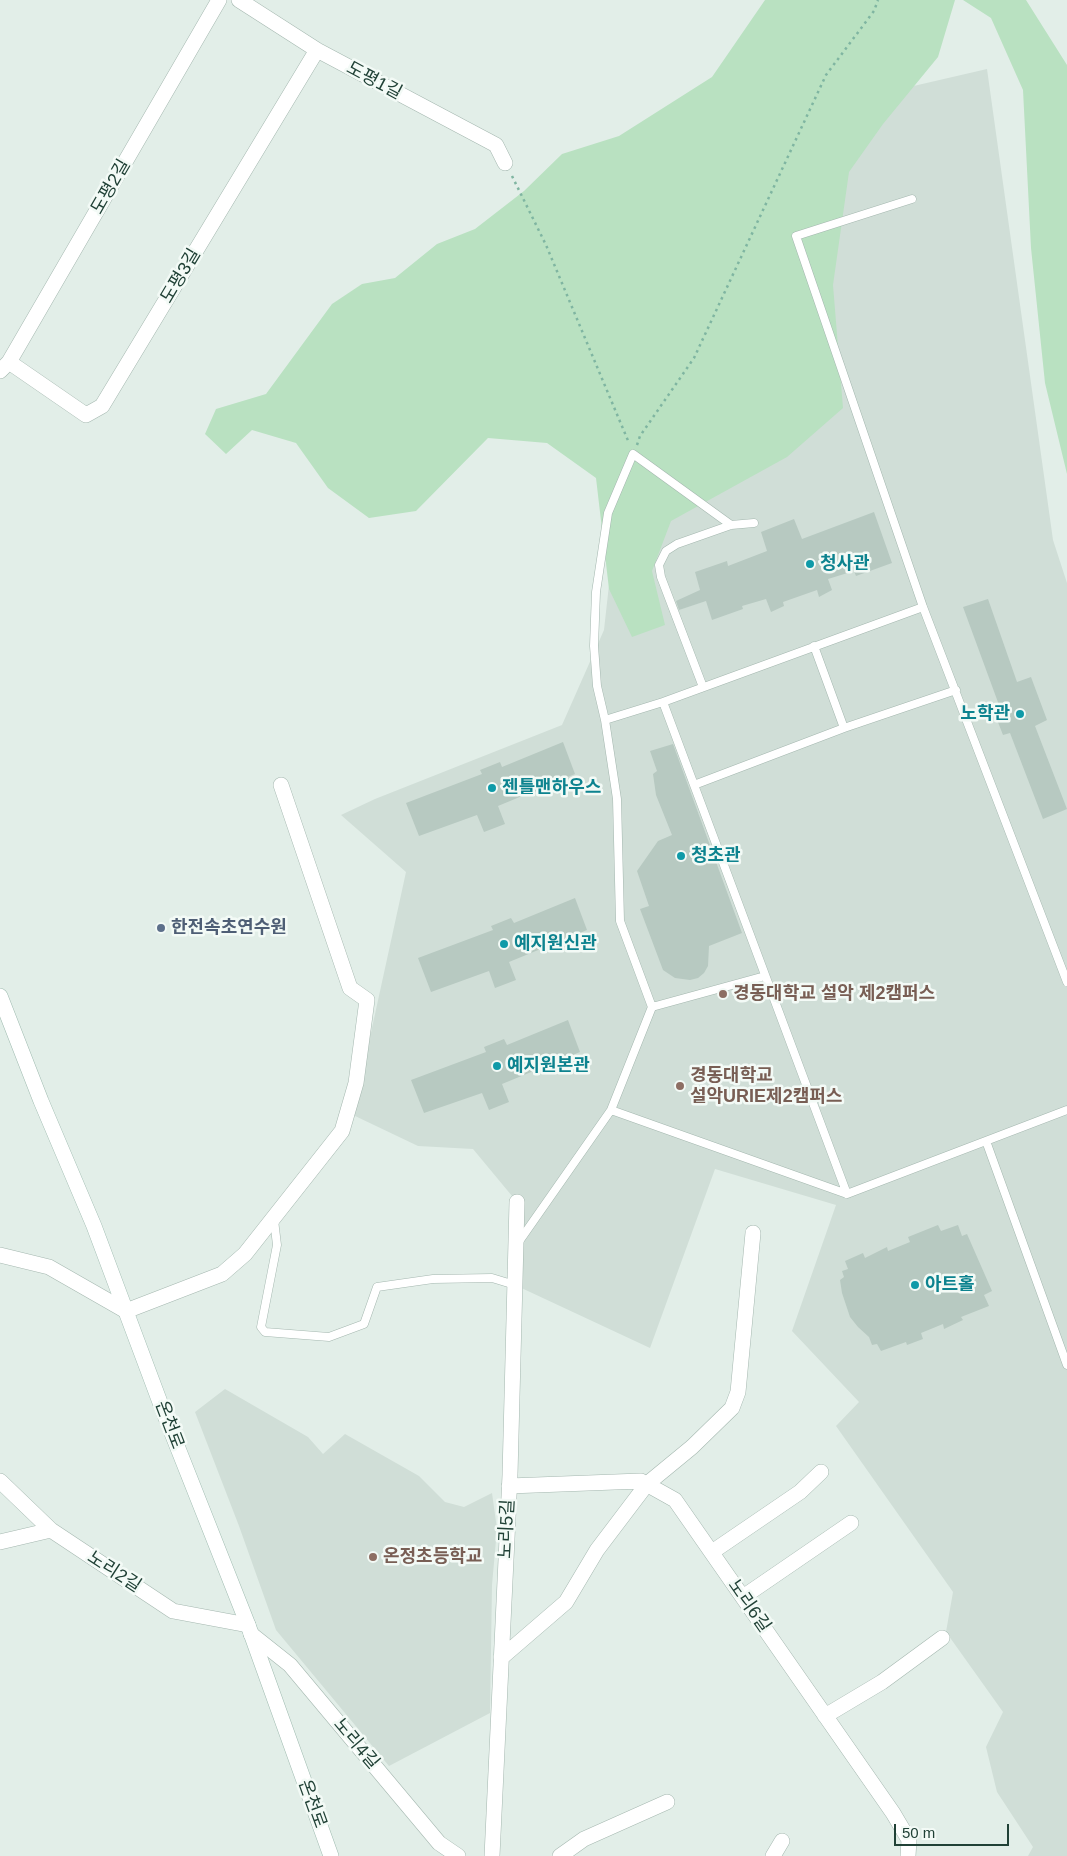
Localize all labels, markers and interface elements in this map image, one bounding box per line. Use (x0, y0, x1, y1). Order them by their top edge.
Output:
street label: 도평1길 (343, 57, 405, 105)
street label: 도평2길 (87, 156, 135, 218)
street label: 도평3길 (156, 245, 206, 307)
place label: 청사관 (820, 553, 870, 575)
marker: 청사관 (804, 558, 816, 570)
place label: 노학관 (960, 703, 1010, 725)
marker: 노학관 (1014, 708, 1026, 720)
place label: 젠틀맨하우스 (502, 777, 601, 799)
marker: 젠틀맨하우스 (486, 782, 498, 794)
place label: 청초관 (691, 845, 741, 867)
marker: 청초관 (675, 850, 687, 862)
place label: 한전속초연수원 (171, 917, 287, 939)
marker: 한전속초연수원 (155, 922, 167, 934)
place label: 예지원신관 (514, 933, 597, 955)
marker: 예지원신관 (498, 938, 510, 950)
place label: 경동대학교 설악 제2캠퍼스 (733, 983, 935, 1005)
marker: 경동대학교 설악 제2캠퍼스 (717, 988, 729, 1000)
place label: 예지원본관 (507, 1055, 590, 1077)
marker: 예지원본관 (491, 1060, 503, 1072)
place label: 경동대학교 설악URIE제2캠퍼스 (690, 1065, 842, 1108)
marker: 경동대학교 설악URIE제2캠퍼스 (674, 1080, 686, 1092)
place label: 아트홀 (925, 1274, 975, 1296)
marker: 아트홀 (909, 1279, 921, 1291)
street label: 온천로 (150, 1398, 188, 1452)
street label: 노리5길 (495, 1499, 519, 1559)
place label: 온정초등학교 (383, 1546, 482, 1568)
street label: 노리2길 (83, 1547, 145, 1597)
marker: 온정초등학교 (367, 1551, 379, 1563)
street label: 노리6길 (723, 1575, 775, 1637)
street label: 노리4길 (329, 1714, 383, 1774)
street label: 온천로 (293, 1777, 331, 1831)
scale bar (897, 1814, 1012, 1846)
text: 50 m (902, 1824, 935, 1841)

